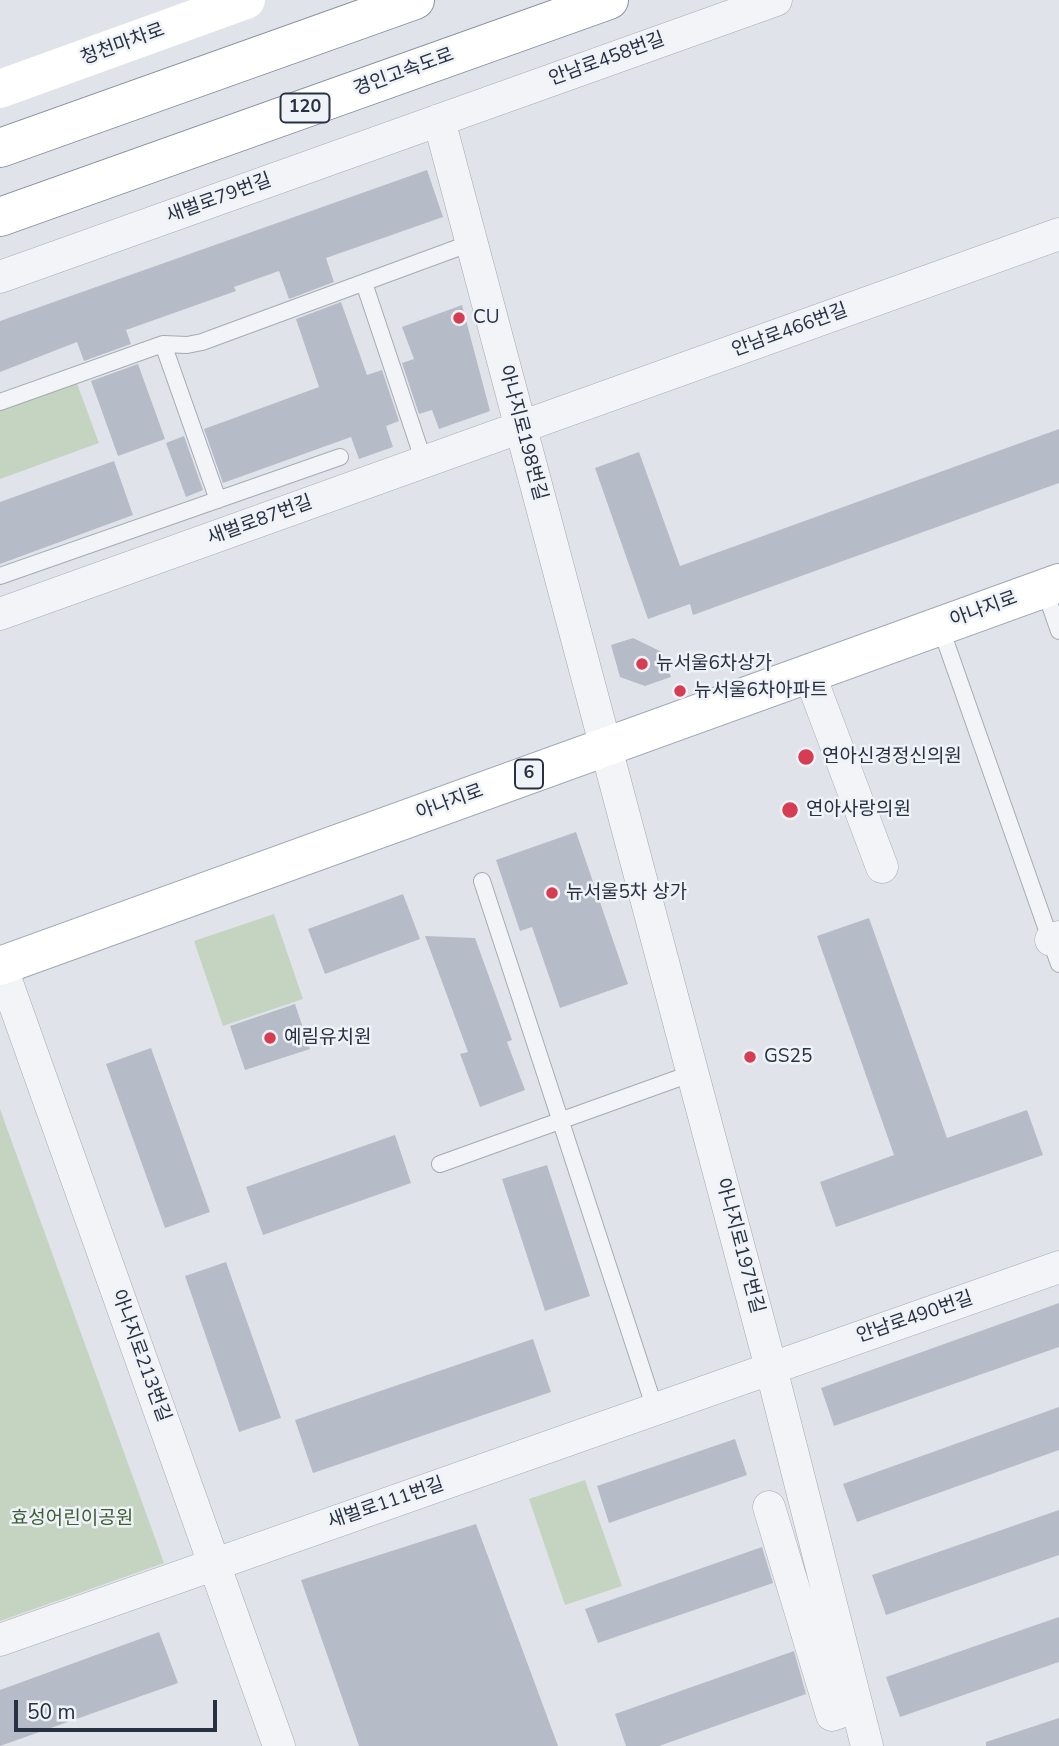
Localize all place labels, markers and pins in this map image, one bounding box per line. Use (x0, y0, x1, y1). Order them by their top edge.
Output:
place label: CU (473, 307, 500, 329)
marker: CU (451, 310, 467, 326)
place label: 뉴서울6차상가 (656, 653, 772, 675)
marker: 뉴서울6차상가 (634, 656, 650, 672)
place label: 뉴서울6차아파트 (694, 680, 828, 702)
marker: 뉴서울6차아파트 (672, 683, 688, 699)
place label: 연아신경정신의원 (822, 746, 962, 768)
marker: 연아신경정신의원 (796, 747, 816, 767)
place label: 연아사랑의원 (806, 799, 911, 821)
marker: 연아사랑의원 (780, 800, 800, 820)
place label: 뉴서울5차 상가 (566, 882, 687, 904)
marker: 뉴서울5차 상가 (544, 885, 560, 901)
place label: 예림유치원 (284, 1027, 371, 1049)
marker: 예림유치원 (262, 1030, 278, 1046)
place label: GS25 (764, 1046, 812, 1068)
marker: GS25 (742, 1049, 758, 1065)

